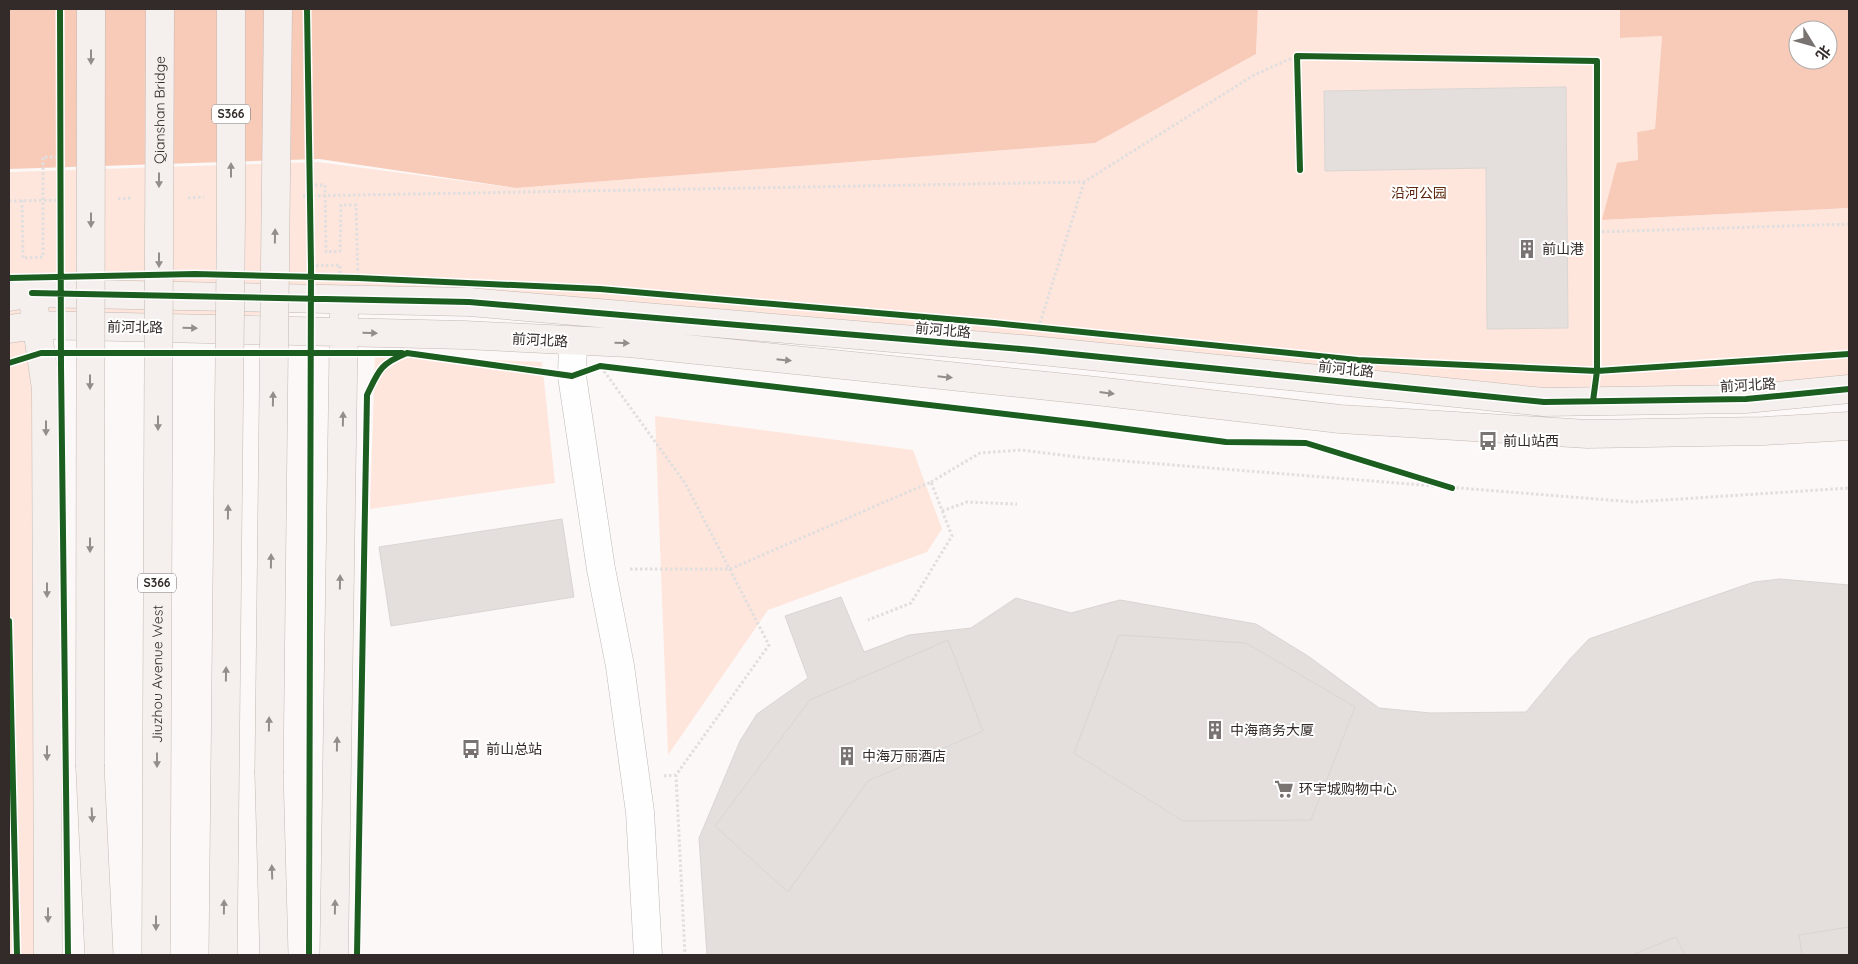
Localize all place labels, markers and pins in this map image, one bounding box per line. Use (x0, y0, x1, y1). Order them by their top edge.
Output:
building icon: 前山港 (1516, 238, 1538, 260)
place label: 前山港 (1542, 240, 1584, 258)
bus stop icon: 前山站西 (1477, 430, 1499, 452)
place label: 前山站西 (1503, 432, 1559, 450)
building icon: 中海商务大厦 (1204, 719, 1226, 741)
place label: 中海商务大厦 (1230, 721, 1314, 739)
bus stop icon: 前山总站 (460, 738, 482, 760)
place label: 前山总站 (486, 740, 542, 758)
building icon: 中海万丽酒店 (836, 745, 858, 767)
place label: 中海万丽酒店 (862, 747, 946, 765)
supermarket icon: 环宇城购物中心 (1273, 778, 1295, 800)
place label: 环宇城购物中心 (1299, 780, 1397, 798)

